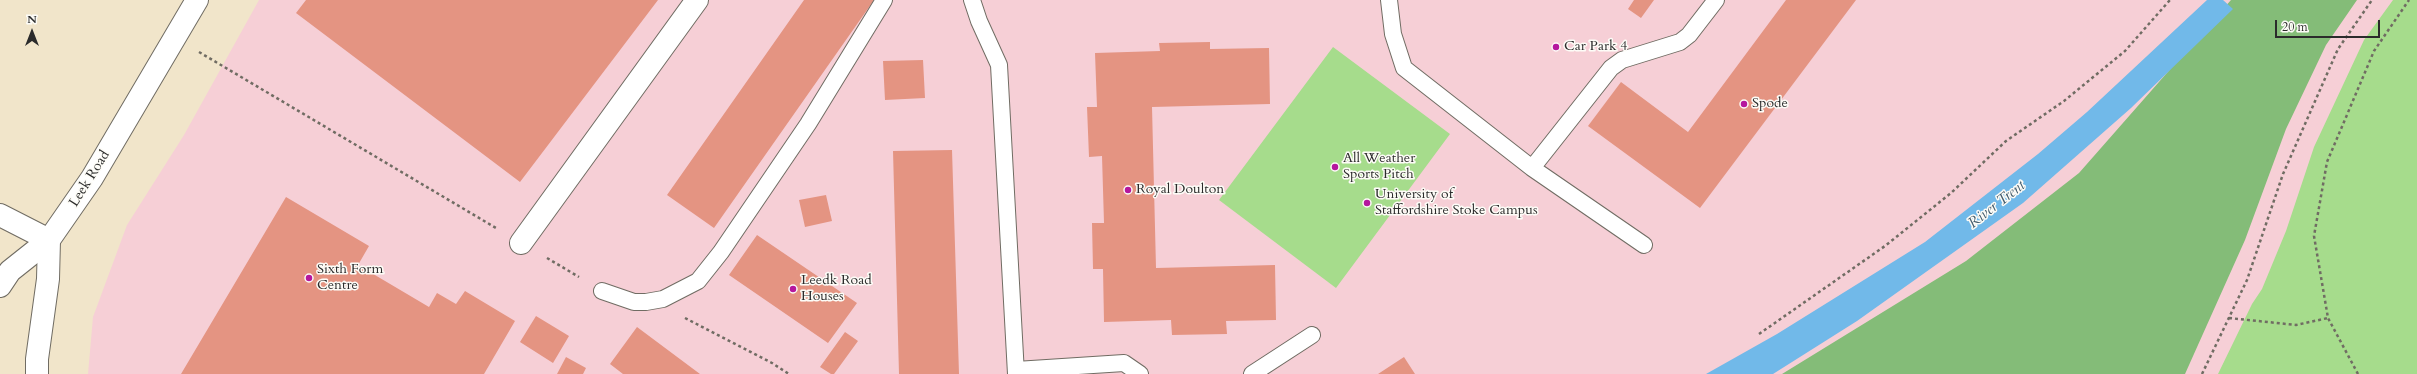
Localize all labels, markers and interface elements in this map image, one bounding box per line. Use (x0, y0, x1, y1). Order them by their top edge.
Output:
north arrow (12, 12, 52, 52)
text: N (27, 12, 37, 27)
scale bar (2277, 12, 2382, 38)
text: 20 m (2282, 19, 2308, 35)
place label: Car Park 4 (1564, 39, 1627, 55)
marker: Car Park 4 (1551, 42, 1561, 52)
place label: Spode (1752, 96, 1788, 112)
marker: Spode (1739, 99, 1749, 109)
street label: Leek Road (66, 148, 114, 210)
place label: All Weather Sports Pitch (1343, 151, 1415, 184)
marker: All Weather Sports Pitch (1330, 162, 1340, 172)
water label: River Trent (1965, 177, 2029, 233)
place label: Royal Doulton (1136, 182, 1224, 198)
marker: Royal Doulton (1123, 185, 1133, 195)
place label: University of Staffordshire Stoke Campus (1375, 187, 1538, 220)
marker: University of Staffordshire Stoke Campus (1362, 198, 1372, 208)
place label: Sixth Form Centre (317, 262, 383, 294)
marker: Sixth Form Centre (304, 273, 314, 283)
place label: Leedk Road Houses (801, 273, 872, 306)
marker: Leedk Road Houses (788, 284, 798, 294)

